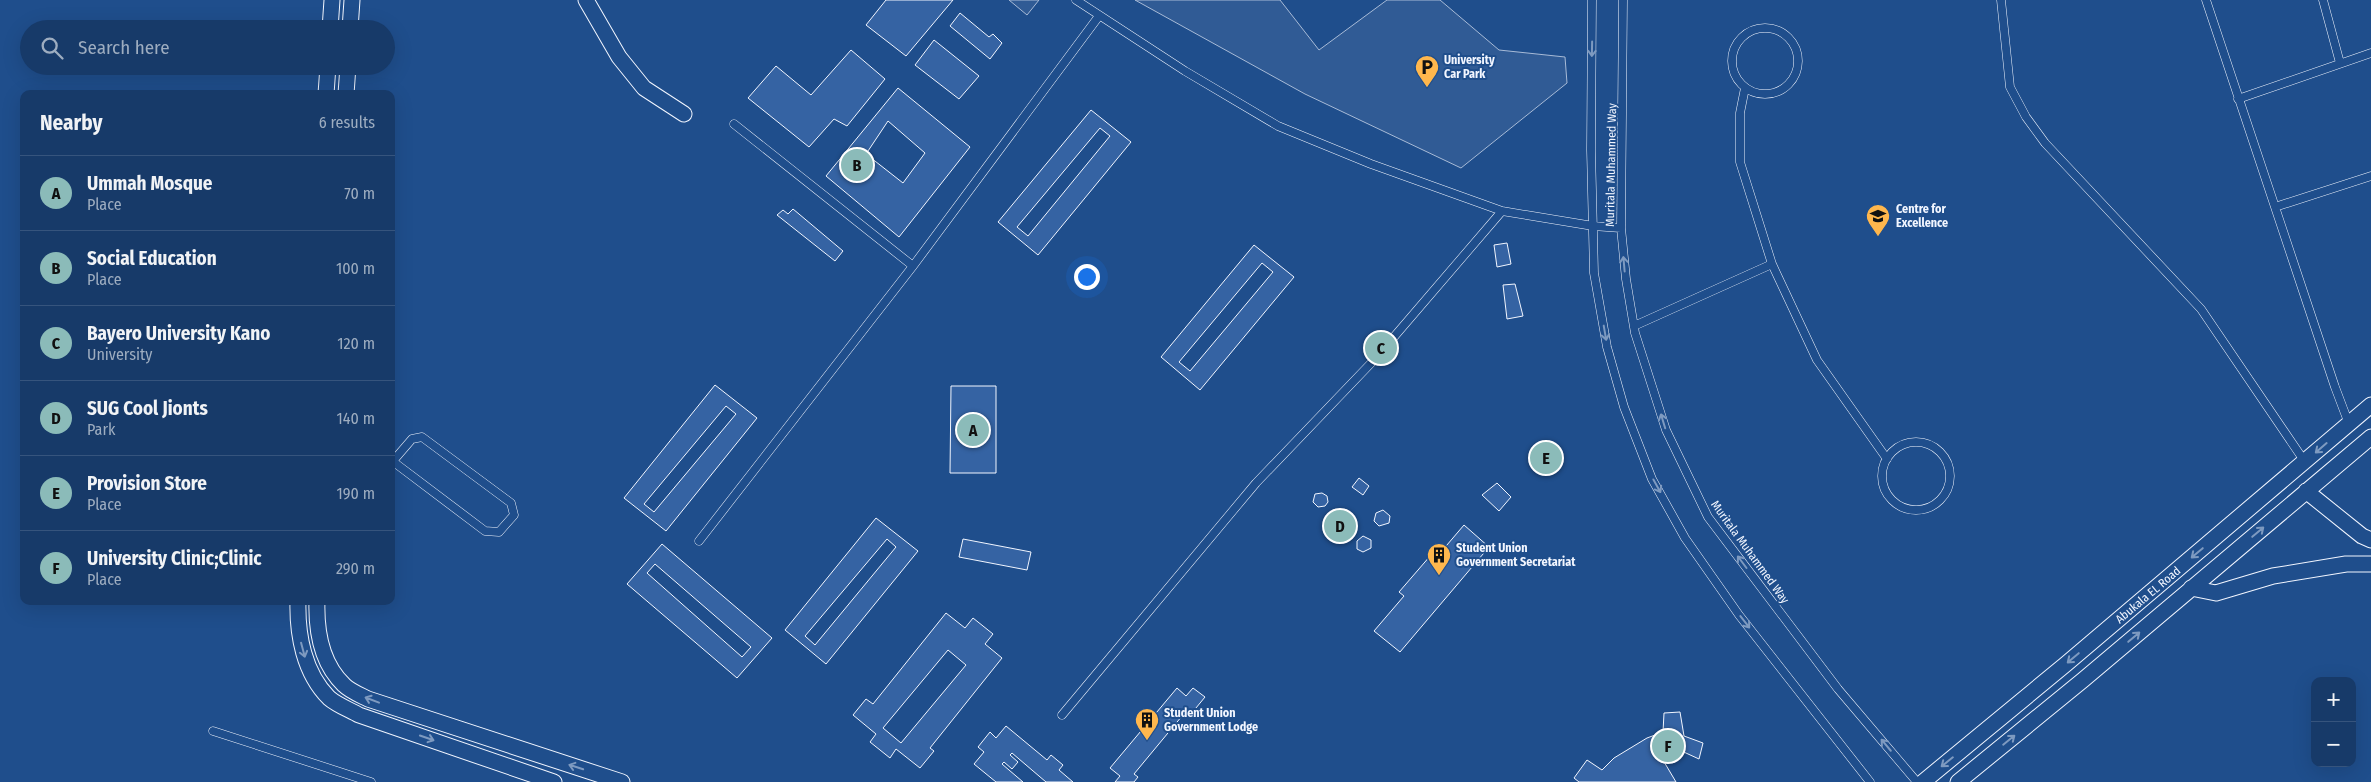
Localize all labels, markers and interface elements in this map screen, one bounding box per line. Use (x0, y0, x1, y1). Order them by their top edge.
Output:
search box (20, 20, 395, 75)
icon: search (38, 34, 66, 62)
text: Search here (78, 36, 170, 59)
one-way arrow (1587, 40, 1597, 56)
place label: University Car Park (1444, 53, 1495, 81)
parking icon: University Car Park (1414, 54, 1440, 88)
street label: Muritala Muhammed Way (1603, 102, 1619, 227)
text: Nearby (40, 110, 102, 136)
text: 6 results (319, 113, 375, 132)
pin: B (841, 146, 873, 184)
text: Ummah Mosque (87, 172, 213, 195)
text: A (52, 184, 60, 203)
text: 70 m (344, 184, 375, 203)
text: Place (87, 195, 122, 214)
place label: Centre for Excellence (1896, 202, 1948, 230)
school or university icon: Centre for Excellence (1865, 203, 1891, 237)
text: Social Education (87, 247, 217, 270)
one-way arrow (1620, 256, 1629, 272)
text: B (52, 259, 60, 278)
text: 100 m (336, 259, 375, 278)
your location (1074, 264, 1100, 290)
text: Place (87, 270, 122, 289)
text: Bayero University Kano (87, 322, 270, 345)
one-way arrow (1600, 324, 1610, 340)
pin: C (1365, 329, 1397, 367)
text: C (52, 334, 60, 353)
text: 120 m (337, 334, 375, 353)
text: University (87, 345, 152, 364)
text: SUG Cool Jionts (87, 397, 208, 420)
text: D (51, 409, 61, 428)
text: 140 m (337, 409, 375, 428)
pin: A (957, 411, 989, 449)
one-way arrow (1658, 414, 1668, 430)
text: Park (87, 420, 115, 439)
pin: E (1530, 439, 1562, 477)
one-way arrow (2314, 443, 2327, 454)
text: Provision Store (87, 472, 207, 495)
one-way arrow (1652, 479, 1662, 493)
text: E (52, 484, 60, 503)
text: 190 m (337, 484, 375, 503)
text: Place (87, 495, 122, 514)
street label: Muritala Muhammed Way (1708, 498, 1792, 607)
pin: D (1324, 507, 1356, 545)
one-way arrow (2251, 526, 2264, 537)
place label: Student Union Government Secretariat (1456, 541, 1576, 569)
building icon: Student Union Government Secretariat (1426, 542, 1452, 576)
text: University Clinic;Clinic (87, 547, 262, 570)
one-way arrow (2190, 548, 2203, 559)
one-way arrow (1736, 556, 1747, 570)
text: F (52, 559, 60, 578)
text: 290 m (336, 559, 375, 578)
street label: Abukala EL Road (2113, 564, 2183, 626)
text: Place (87, 570, 122, 589)
one-way arrow (1739, 616, 1750, 629)
one-way arrow (2127, 631, 2140, 642)
one-way arrow (299, 641, 308, 657)
one-way arrow (2066, 653, 2079, 664)
map controls (2311, 677, 2356, 767)
button: + (2311, 677, 2356, 722)
one-way arrow (365, 695, 380, 704)
place label: Student Union Government Lodge (1164, 706, 1258, 734)
building icon: Student Union Government Lodge (1134, 707, 1160, 741)
button: − (2311, 722, 2356, 767)
pin: F (1652, 727, 1684, 765)
one-way arrow (419, 734, 435, 744)
one-way arrow (2002, 735, 2015, 746)
one-way arrow (1880, 739, 1891, 752)
one-way arrow (1941, 756, 1954, 767)
one-way arrow (569, 762, 584, 771)

